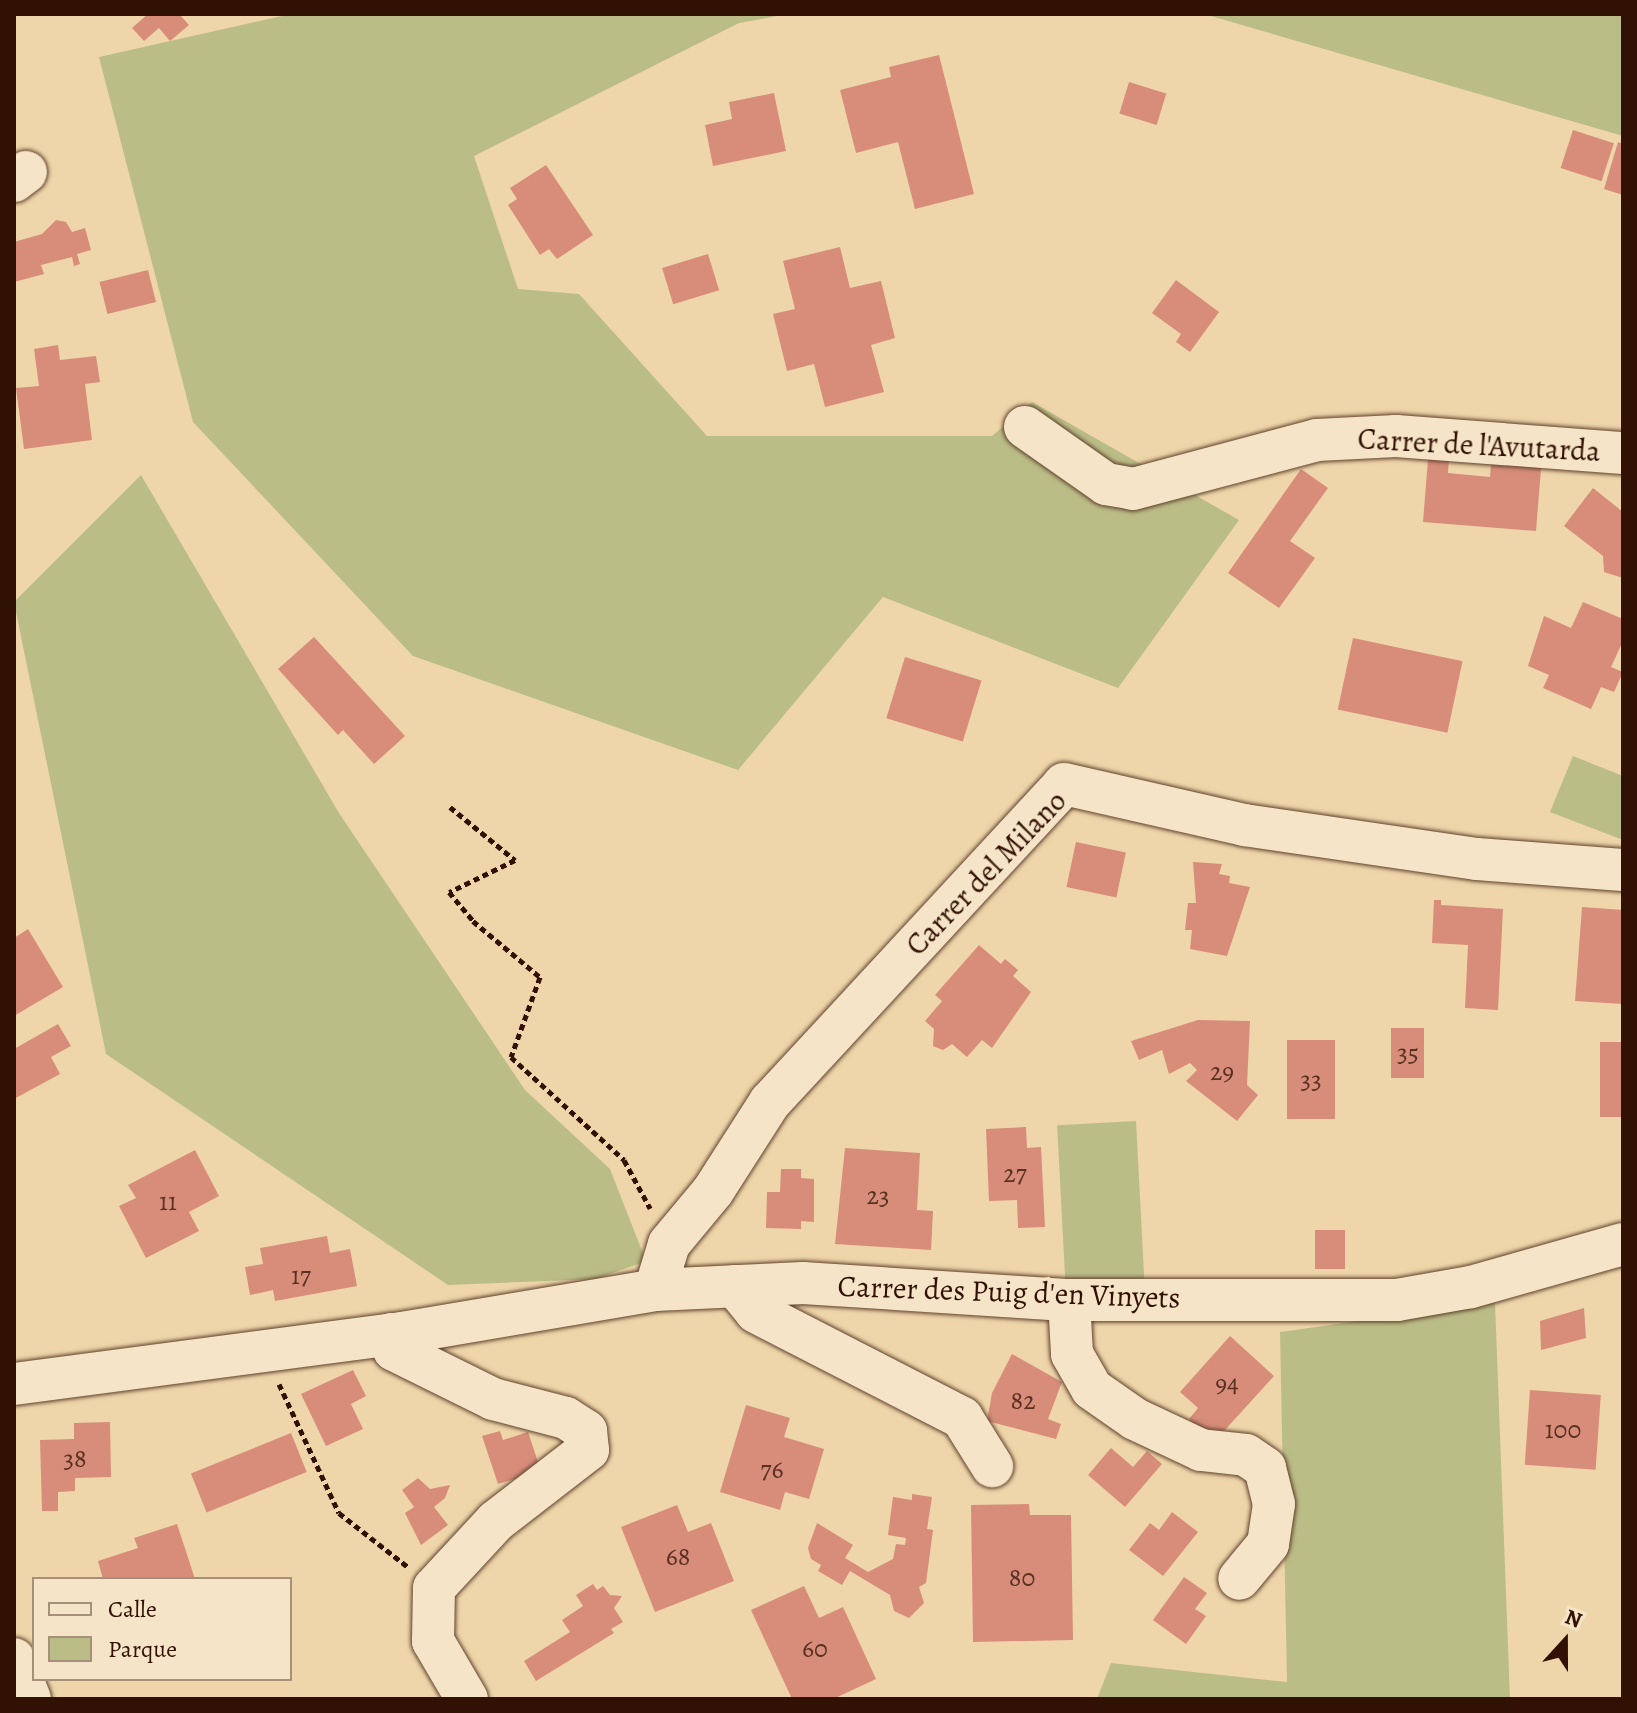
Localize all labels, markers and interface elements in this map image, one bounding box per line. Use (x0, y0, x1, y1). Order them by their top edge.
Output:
street label: Carrer de l'Avutarda (1357, 421, 1601, 469)
street label: Carrer del Milano (898, 783, 1074, 963)
house number: 35 (1397, 1037, 1419, 1069)
house number: 29 (1210, 1056, 1234, 1088)
house number: 33 (1300, 1064, 1322, 1096)
house number: 27 (1003, 1158, 1027, 1190)
house number: 23 (866, 1180, 890, 1212)
house number: 11 (159, 1186, 177, 1218)
house number: 17 (291, 1260, 311, 1292)
street label: Carrer des Puig d'en Vinyets (837, 1268, 1181, 1316)
house number: 94 (1215, 1368, 1239, 1400)
house number: 82 (1011, 1385, 1035, 1417)
house number: 100 (1545, 1414, 1581, 1446)
house number: 38 (63, 1443, 87, 1475)
house number: 76 (761, 1454, 783, 1486)
house number: 68 (666, 1541, 690, 1573)
house number: 80 (1009, 1562, 1035, 1594)
legend (32, 1577, 292, 1681)
text: Calle (108, 1593, 157, 1625)
north arrow (1525, 1601, 1605, 1681)
text: N (1561, 1602, 1586, 1635)
text: Parque (108, 1633, 177, 1665)
house number: 60 (802, 1633, 828, 1665)

